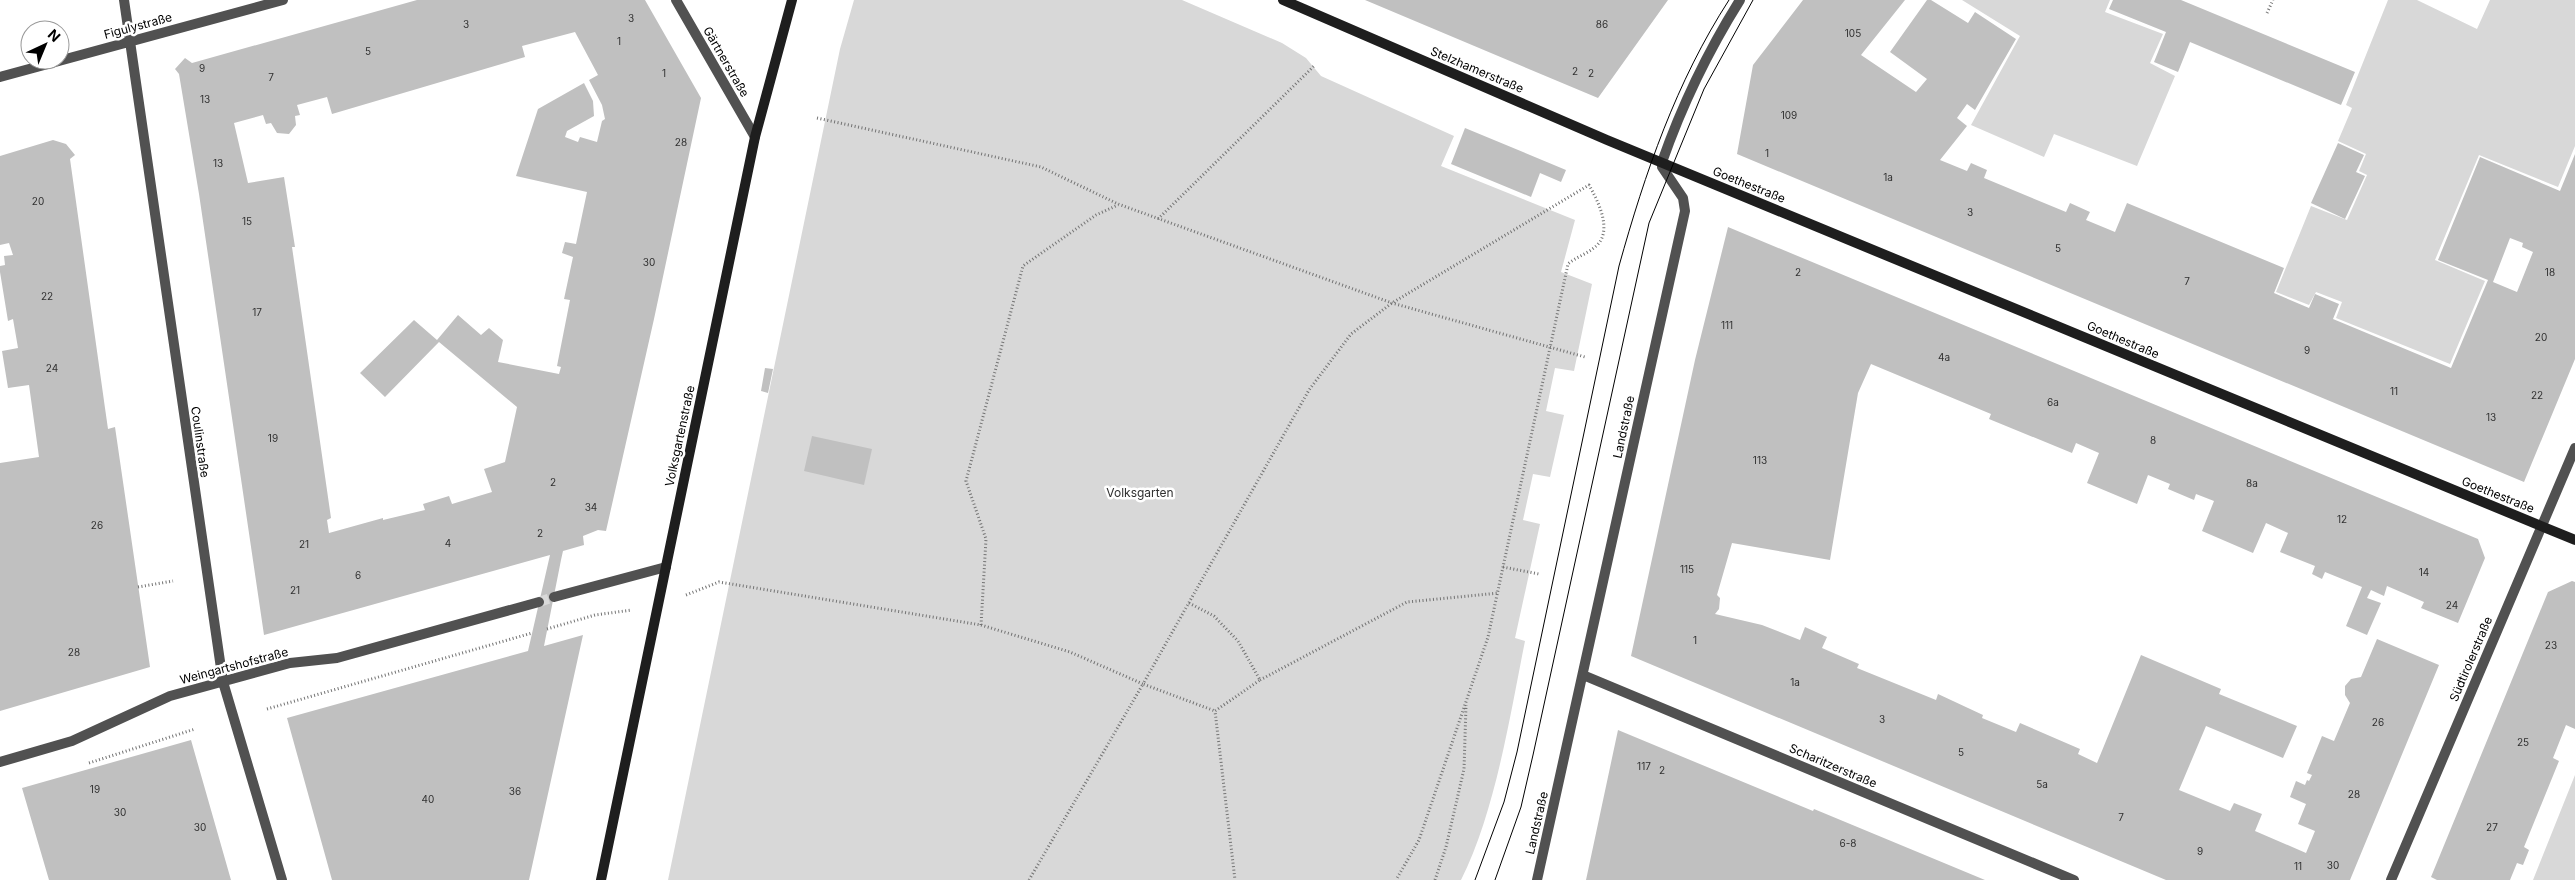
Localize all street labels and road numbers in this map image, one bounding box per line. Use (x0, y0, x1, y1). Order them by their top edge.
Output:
street label: Figulystraße (102, 9, 174, 42)
street label: Gärtnerstraße (700, 24, 753, 100)
street label: Stelzhamerstraße (1428, 43, 1526, 96)
street label: Goethestraße (1711, 163, 1788, 206)
street label: Goethestraße (2085, 318, 2162, 362)
street label: Volksgartenstraße (661, 384, 698, 488)
street label: Landstraße (1610, 394, 1637, 460)
street label: Coulinstraße (188, 405, 213, 479)
street label: Goethestraße (2460, 473, 2537, 516)
street label: Südtirolerstraße (2446, 614, 2495, 704)
street label: Weingartshofstraße (178, 644, 290, 687)
street label: Scharitzerstraße (1787, 740, 1879, 791)
street label: Landstraße (1522, 790, 1551, 856)

